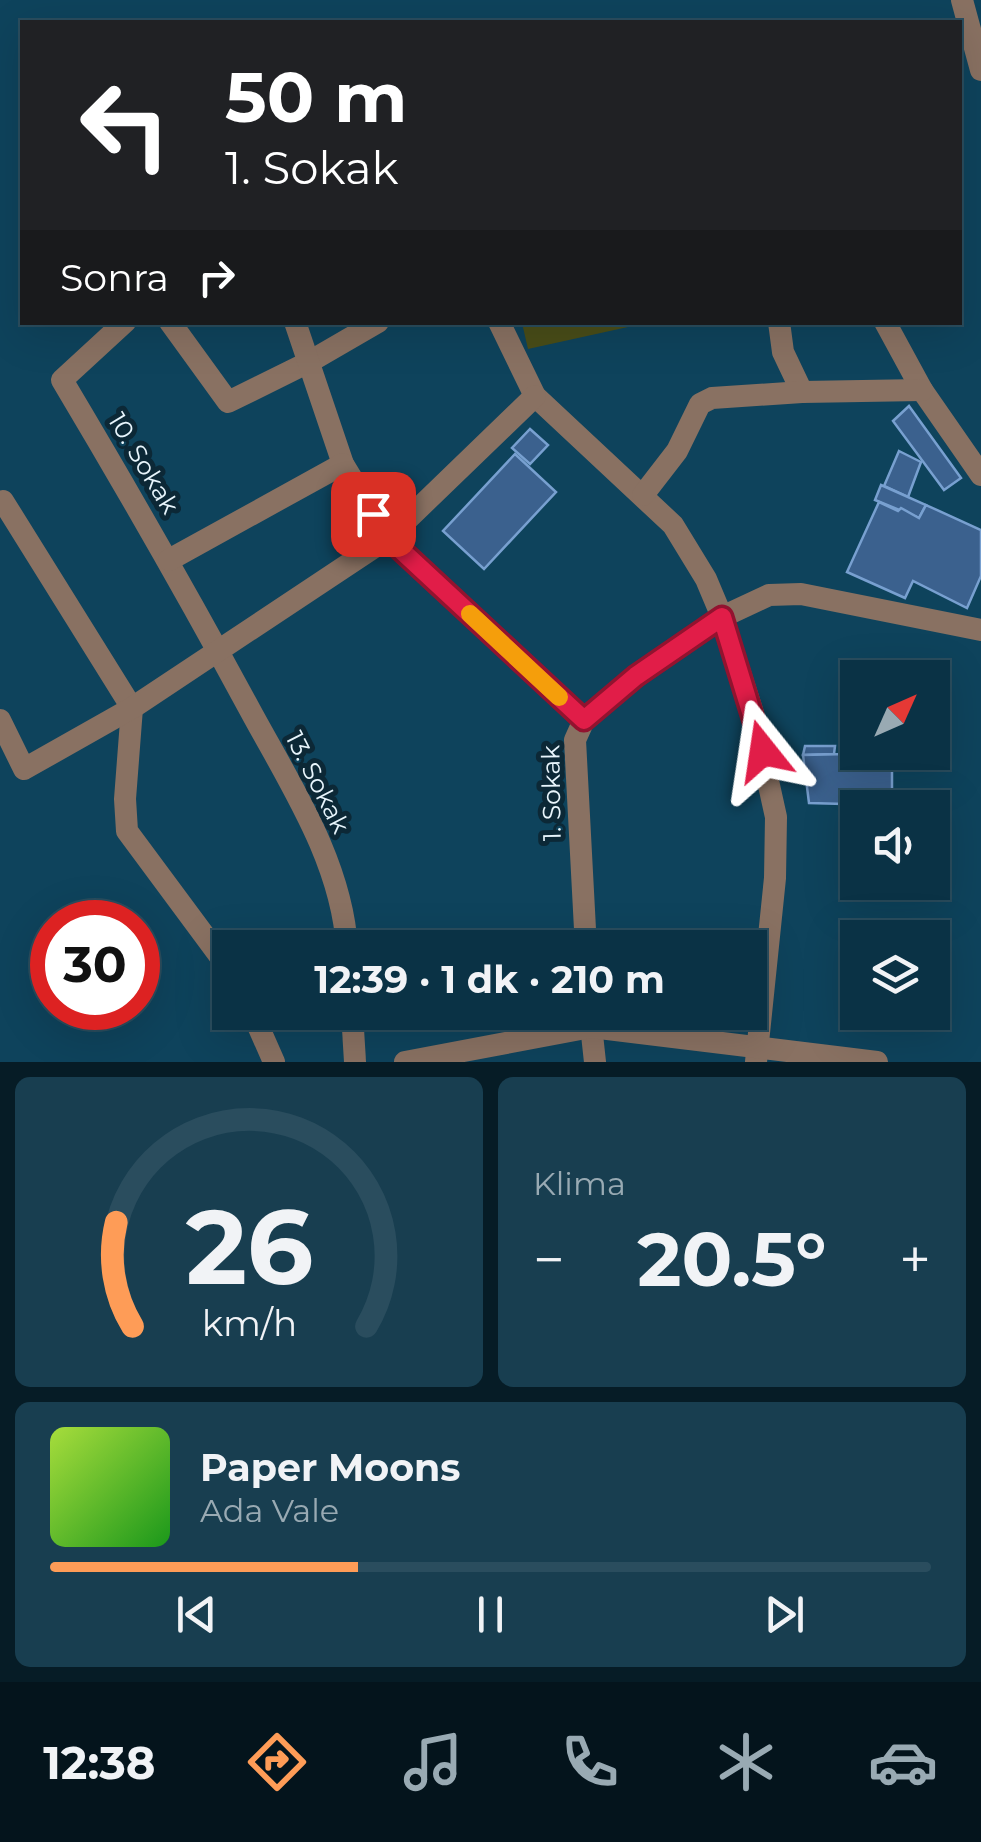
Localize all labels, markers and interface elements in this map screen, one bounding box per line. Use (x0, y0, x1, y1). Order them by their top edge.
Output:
text: 50 m (225, 54, 407, 140)
icon: left (60, 60, 190, 190)
text: 1. Sokak (225, 140, 398, 195)
icon: right (189, 250, 244, 305)
text: Sonra (60, 254, 169, 301)
street label: 10. Sokak (102, 407, 186, 519)
pin (331, 472, 416, 557)
icon: arrive (346, 487, 401, 542)
north arrow (840, 660, 950, 770)
map controls (840, 660, 950, 1030)
position arrow (711, 699, 815, 803)
street label: 13. Sokak (280, 726, 356, 838)
street label: 1. Sokak (535, 745, 567, 841)
button: sound (840, 790, 950, 900)
speed limit sign: 30 (30, 900, 160, 1030)
button: layers (840, 920, 950, 1030)
text: 12:39 · 1 dk · 210 m (314, 956, 665, 1003)
text: Klima (533, 1164, 626, 1203)
text: 26 (185, 1183, 313, 1310)
text: 20.5° (637, 1213, 827, 1305)
text: − (533, 1226, 565, 1293)
text: + (899, 1226, 931, 1293)
text: km/h (201, 1301, 297, 1345)
text: Paper Moons (200, 1444, 461, 1491)
text: Ada Vale (200, 1491, 339, 1530)
icon: previous (169, 1587, 224, 1642)
icon: pause (463, 1587, 518, 1642)
icon: next (757, 1587, 812, 1642)
icon: directions (242, 1727, 312, 1797)
icon: music (398, 1727, 468, 1797)
icon: phone (555, 1727, 625, 1797)
icon: climate (711, 1727, 781, 1797)
icon: car (868, 1727, 938, 1797)
text: 12:38 (43, 1735, 156, 1790)

